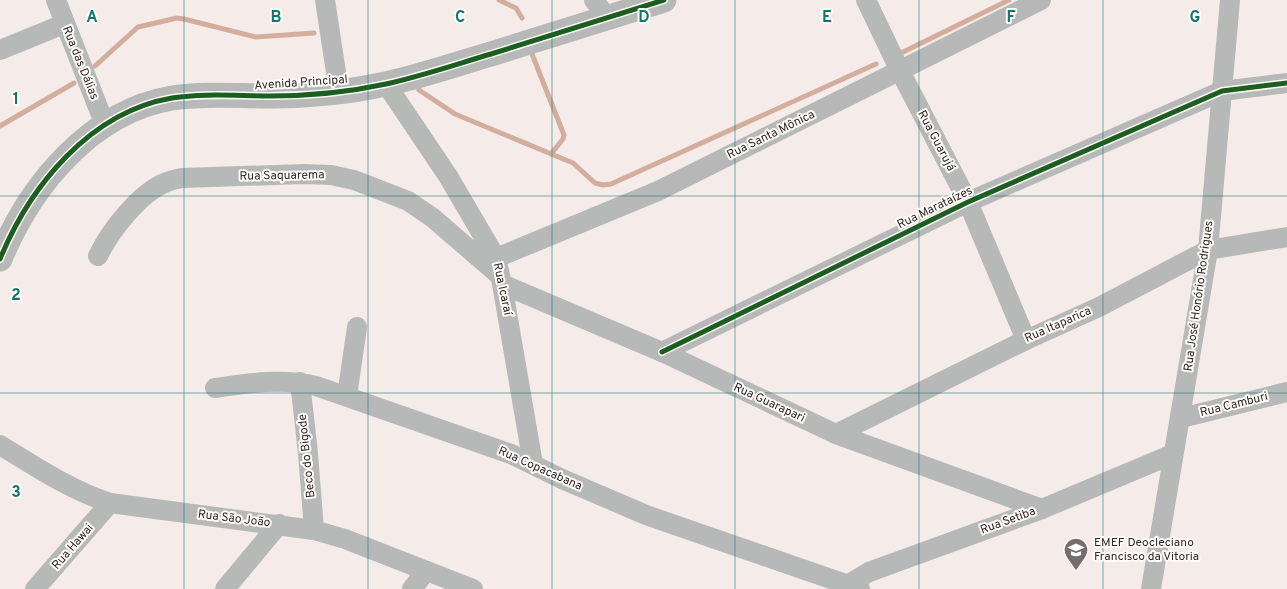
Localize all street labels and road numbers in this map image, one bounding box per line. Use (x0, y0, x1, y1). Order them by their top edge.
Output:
street label: Rua das Dálias (58, 24, 102, 102)
street label: Avenida Principal (254, 72, 348, 94)
street label: Rua Santa Mônica (724, 107, 818, 163)
street label: Rua Guarujá (913, 108, 959, 174)
street label: Rua Saquarema (239, 167, 325, 185)
street label: Rua Marataízes (895, 183, 975, 233)
street label: Rua José Honório Rodrigues (1181, 220, 1217, 372)
street label: Rua Icaraí (489, 261, 516, 318)
street label: Rua Itaparica (1022, 303, 1094, 347)
street label: Rua Guarapari (731, 379, 807, 427)
street label: Rua Camburi (1198, 389, 1270, 421)
street label: Beco do Bigode (295, 413, 319, 499)
street label: Rua Copacabana (495, 443, 585, 495)
street label: Rua Setiba (978, 504, 1038, 538)
street label: Rua São João (197, 507, 272, 531)
street label: Rua Hawai (49, 521, 97, 573)

